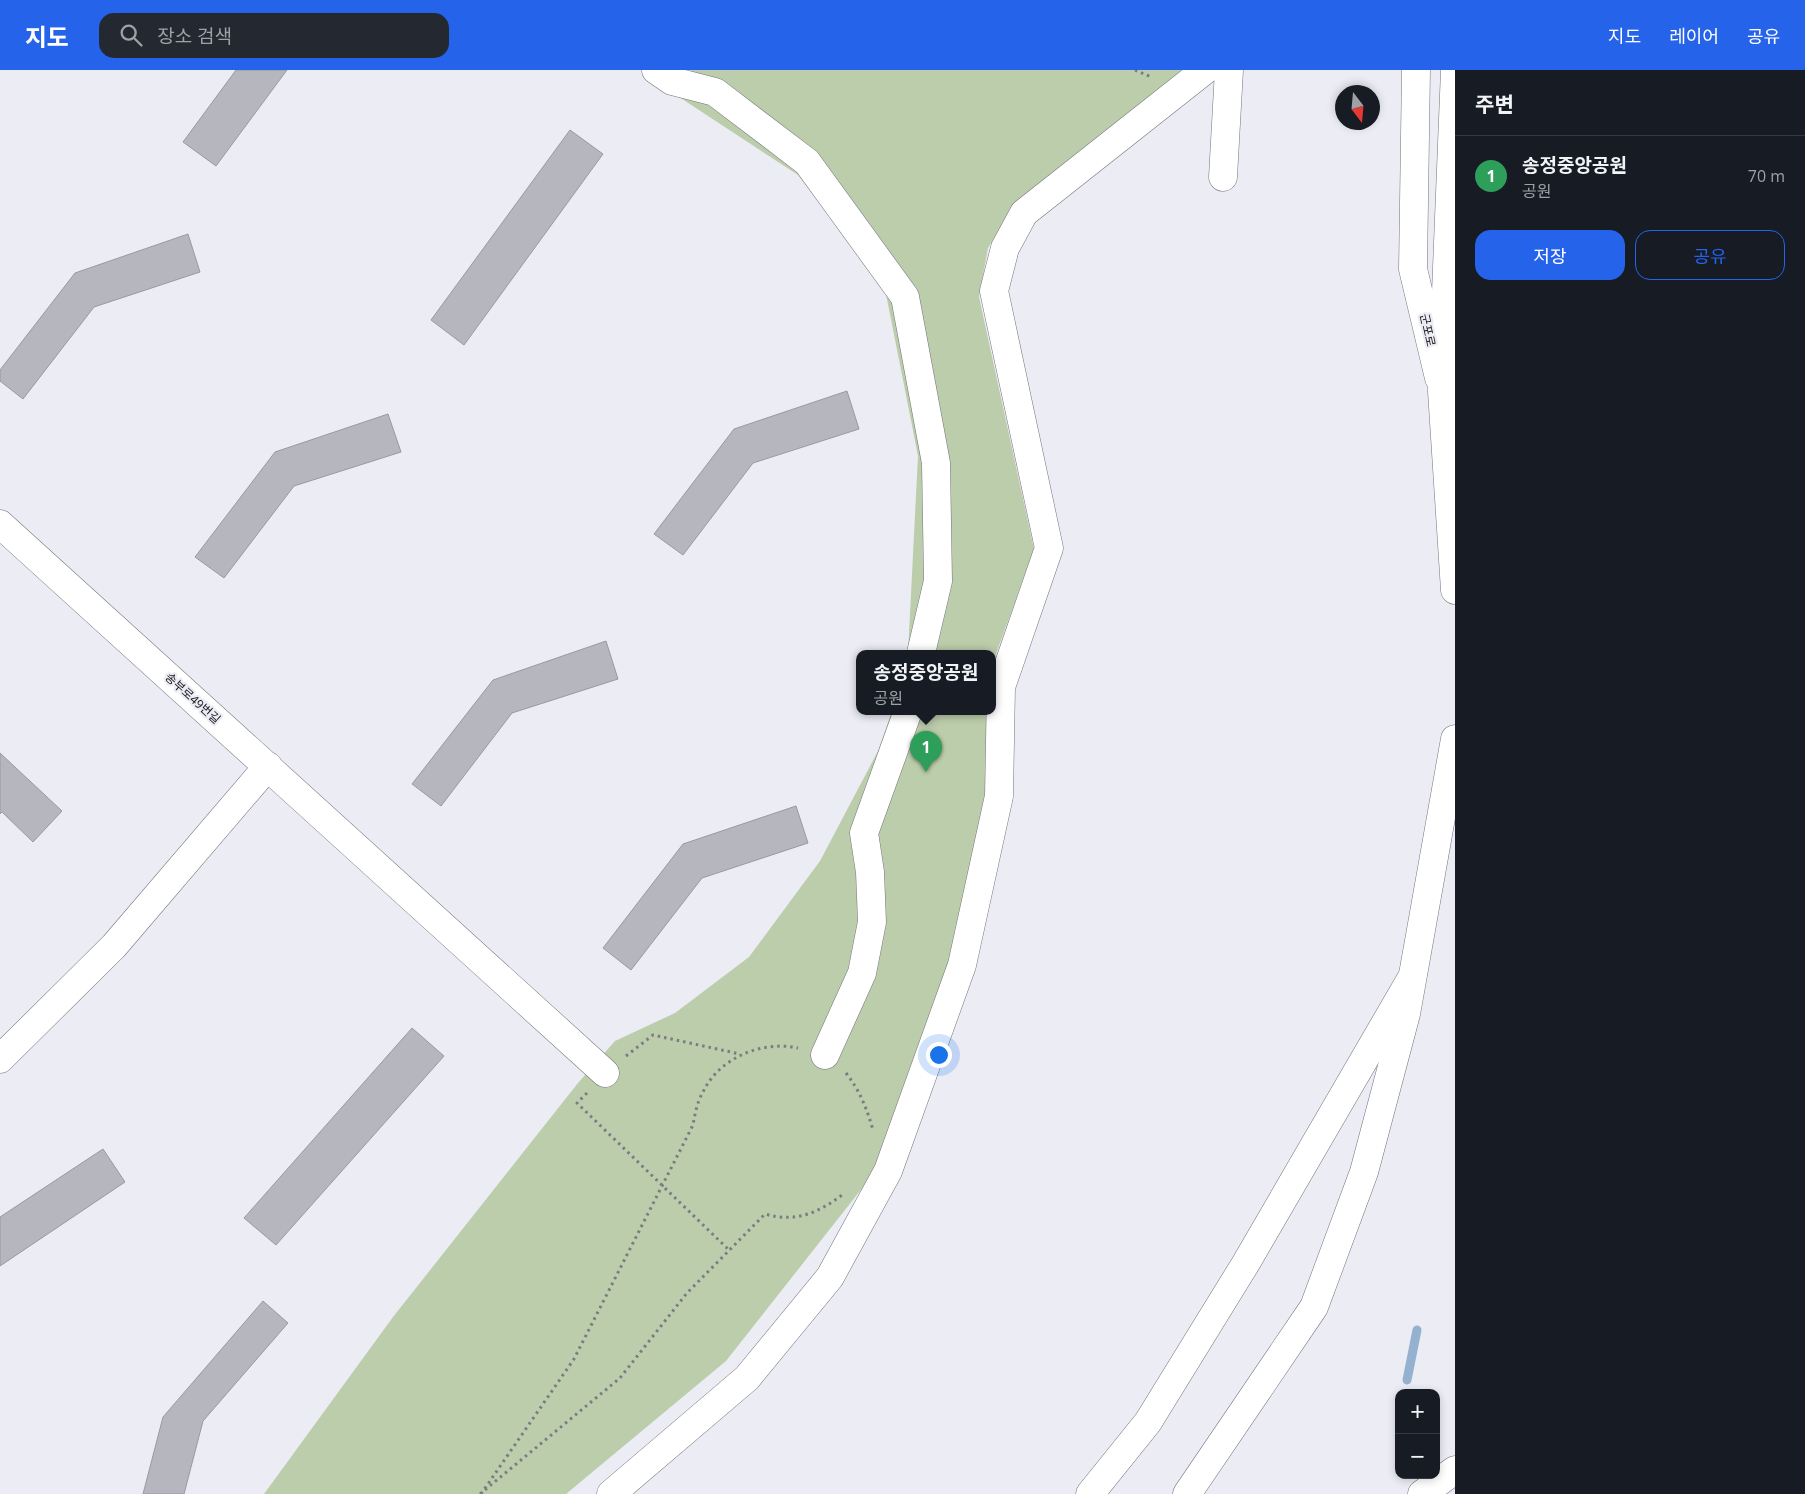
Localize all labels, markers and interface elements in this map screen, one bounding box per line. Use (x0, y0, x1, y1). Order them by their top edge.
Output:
search box (99, 13, 449, 58)
text: 지도 (25, 20, 69, 53)
icon: search (117, 21, 145, 49)
text: 장소 검색 (157, 23, 232, 49)
text: 지도 (1608, 24, 1641, 48)
text: 레이어 (1669, 24, 1719, 48)
text: 공유 (1747, 24, 1780, 48)
north arrow (1335, 85, 1380, 130)
text: 주변 (1475, 90, 1514, 118)
text: 송정중앙공원 (1522, 152, 1627, 178)
text: 1 (1486, 165, 1496, 187)
text: 70 m (1748, 165, 1785, 187)
text: 공원 (1522, 180, 1551, 202)
button: 저장 (1475, 230, 1625, 280)
button: 공유 (1635, 230, 1785, 280)
street label: 군포로 (1416, 312, 1440, 348)
popup (856, 650, 996, 715)
text: 송정중앙공원 (874, 659, 978, 685)
street label: 송부로49번길 (162, 669, 224, 727)
text: 공원 (874, 687, 903, 709)
pin: 1 (910, 731, 942, 772)
your location (926, 1042, 952, 1068)
map controls (1395, 1389, 1440, 1479)
button: + (1395, 1389, 1440, 1434)
button: − (1395, 1434, 1440, 1479)

